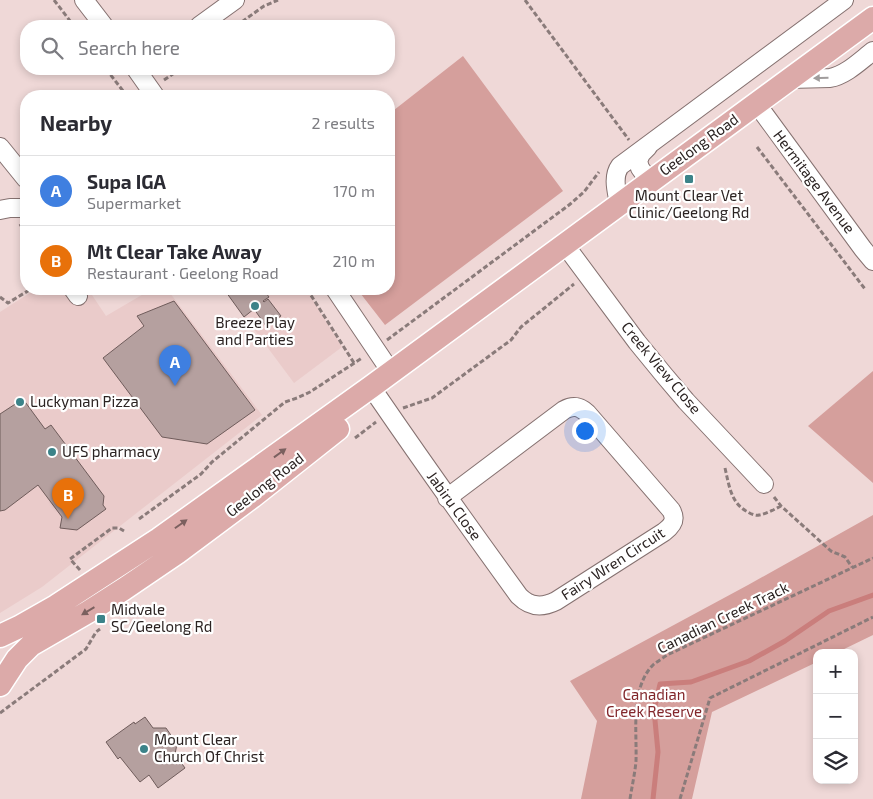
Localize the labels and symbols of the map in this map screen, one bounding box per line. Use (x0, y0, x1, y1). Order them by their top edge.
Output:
one-way arrow (813, 74, 829, 82)
street label: Geelong Road (655, 109, 742, 179)
street label: Hermitage Avenue (770, 126, 859, 237)
marker: Mount Clear Vet Clinic/Geelong Rd (683, 173, 695, 185)
place label: Mount Clear Vet Clinic/Geelong Rd (629, 186, 749, 221)
marker: Breeze Play and Parties (249, 300, 261, 312)
place label: Breeze Play and Parties (215, 313, 295, 348)
street label: Creek View Close (618, 318, 705, 417)
pin: A (159, 345, 191, 386)
place label: Luckyman Pizza (30, 392, 139, 410)
marker: Luckyman Pizza (14, 396, 26, 408)
your location (572, 418, 598, 444)
place label: UFS pharmacy (62, 442, 160, 460)
marker: UFS pharmacy (46, 446, 58, 458)
street label: Geelong Road (222, 448, 307, 520)
one-way arrow (274, 448, 287, 458)
street label: Jabiru Close (424, 467, 486, 543)
pin: B (52, 478, 84, 519)
one-way arrow (174, 519, 188, 529)
street label: Fairy Wren Circuit (557, 523, 668, 603)
street label: Canadian Creek Track (654, 577, 791, 657)
place label: Midvale SC/Geelong Rd (111, 600, 212, 635)
one-way arrow (82, 607, 95, 616)
marker: Midvale SC/Geelong Rd (95, 613, 107, 625)
park label: Canadian Creek Reserve (606, 685, 702, 720)
place label: Mount Clear Church Of Christ (154, 730, 264, 765)
marker: Mount Clear Church Of Christ (138, 743, 150, 755)

